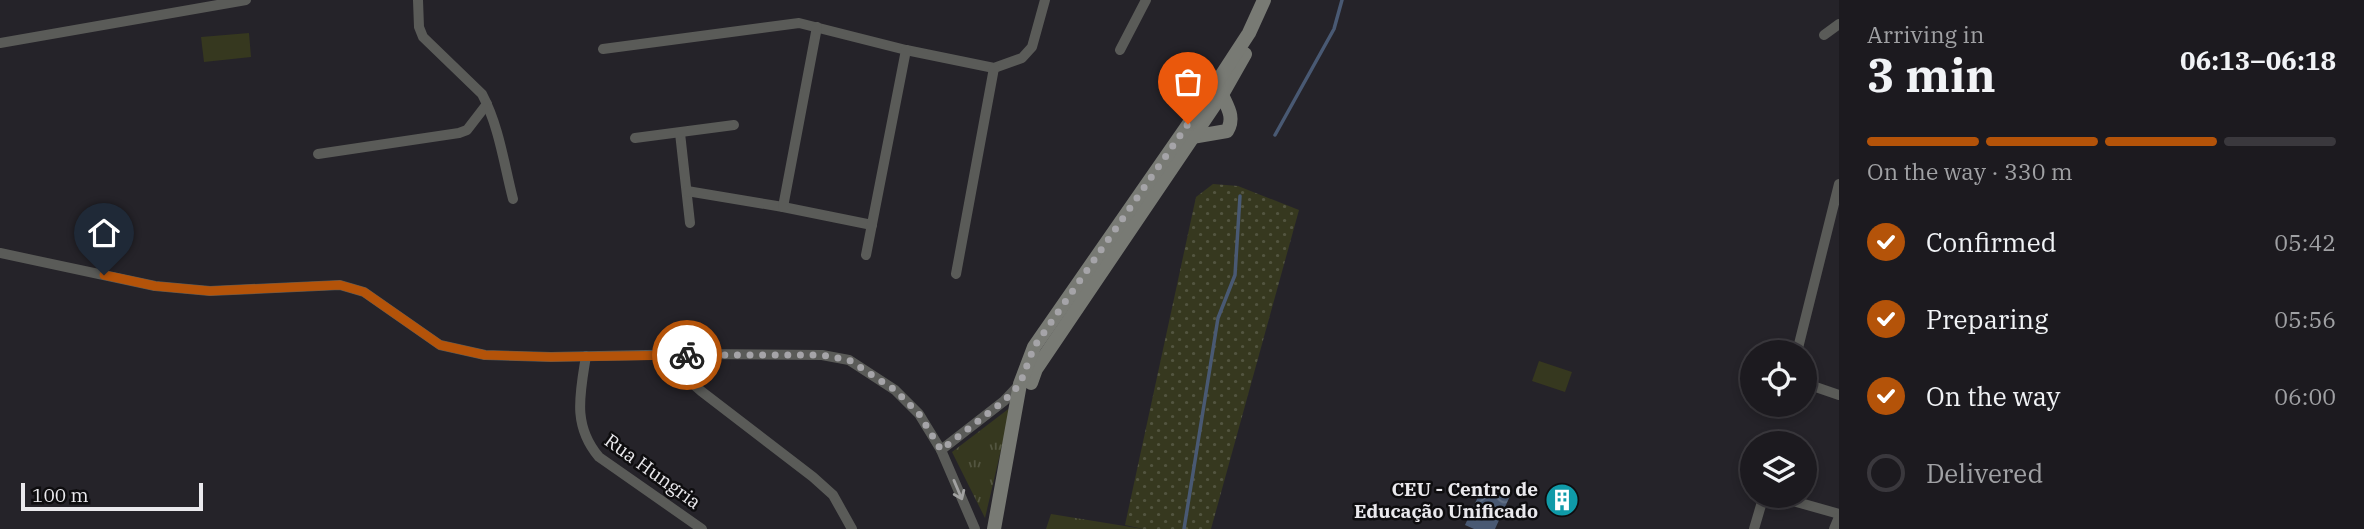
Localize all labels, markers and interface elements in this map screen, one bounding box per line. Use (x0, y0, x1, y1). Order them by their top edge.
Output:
text: Arriving in (1867, 19, 1984, 49)
text: 06:13–06:18 (2180, 43, 2336, 77)
text: 3 min (1867, 45, 1996, 105)
pin (1158, 52, 1218, 124)
icon: bag (1169, 63, 1207, 101)
text: On the way · 330 m (1867, 156, 2073, 186)
pin (74, 203, 134, 275)
icon: home (85, 214, 123, 252)
icon: check (1867, 223, 1905, 261)
text: Confirmed (1926, 225, 2057, 259)
text: 05:42 (2274, 227, 2336, 257)
icon: check (1867, 300, 1905, 338)
text: Preparing (1926, 302, 2048, 336)
text: 05:56 (2274, 304, 2336, 334)
courier (652, 320, 722, 390)
icon: bike (668, 336, 706, 374)
map controls (1740, 340, 1817, 508)
button: locate (1740, 340, 1817, 417)
icon: check (1867, 377, 1905, 415)
text: On the way (1926, 379, 2060, 413)
text: 06:00 (2274, 381, 2336, 411)
street label: Rua Hungria (600, 428, 706, 514)
button: layers (1740, 431, 1817, 508)
text: Delivered (1926, 456, 2043, 490)
place label: CEU - Centro de Educação Unificado (1354, 477, 1538, 523)
one-way arrow (952, 478, 965, 500)
scale bar (21, 480, 203, 512)
building icon: CEU - Centro de Educação Unificado (1543, 481, 1581, 519)
text: 100 m (32, 483, 89, 507)

